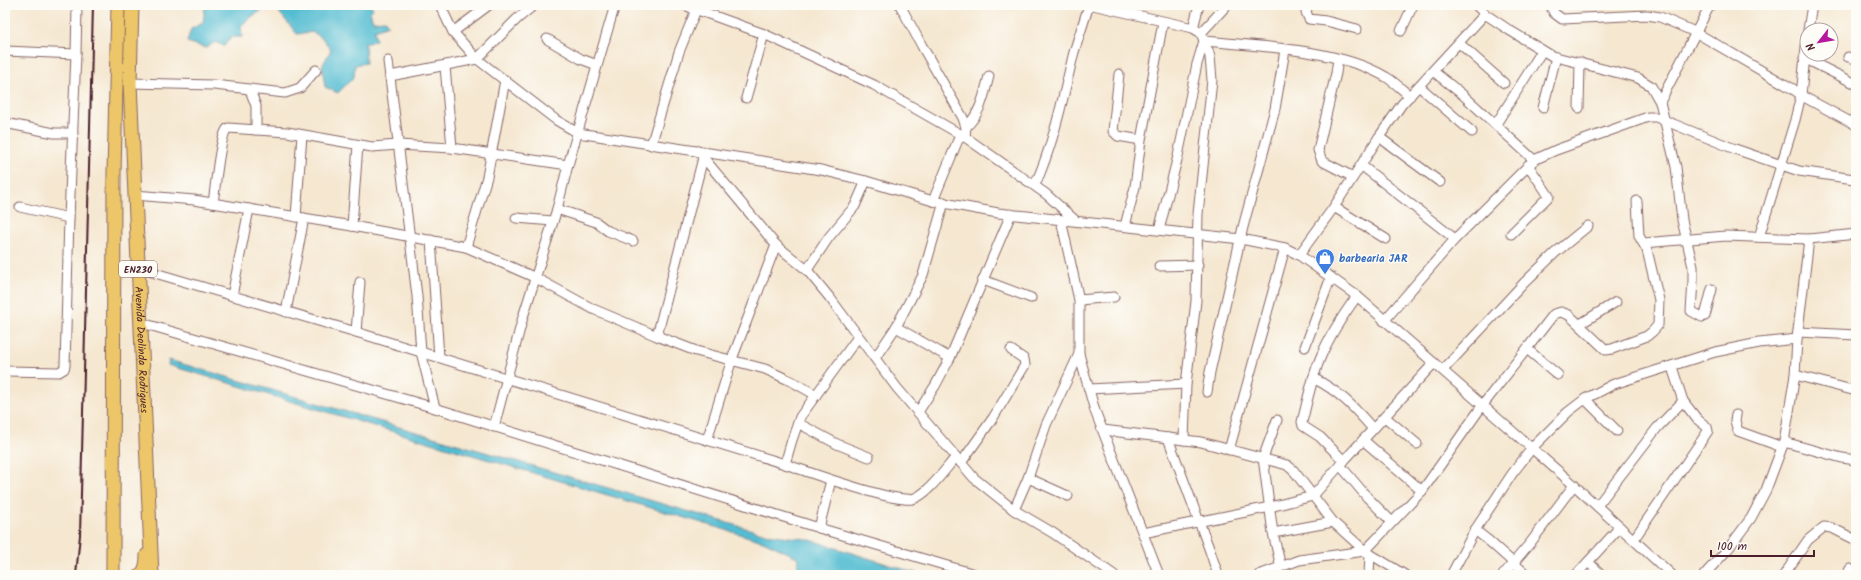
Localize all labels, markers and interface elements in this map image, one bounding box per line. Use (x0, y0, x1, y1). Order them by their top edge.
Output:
north arrow (1799, 22, 1839, 62)
text: N (1802, 39, 1821, 54)
shop icon: barbearia JAR (1314, 247, 1336, 275)
place label: barbearia JAR (1339, 250, 1408, 268)
road number: EN230 (119, 261, 157, 277)
street label: Avenida Deolinda Rodrigues (129, 286, 153, 414)
scale bar (1711, 532, 1814, 558)
text: 100 m (1717, 537, 1748, 556)

